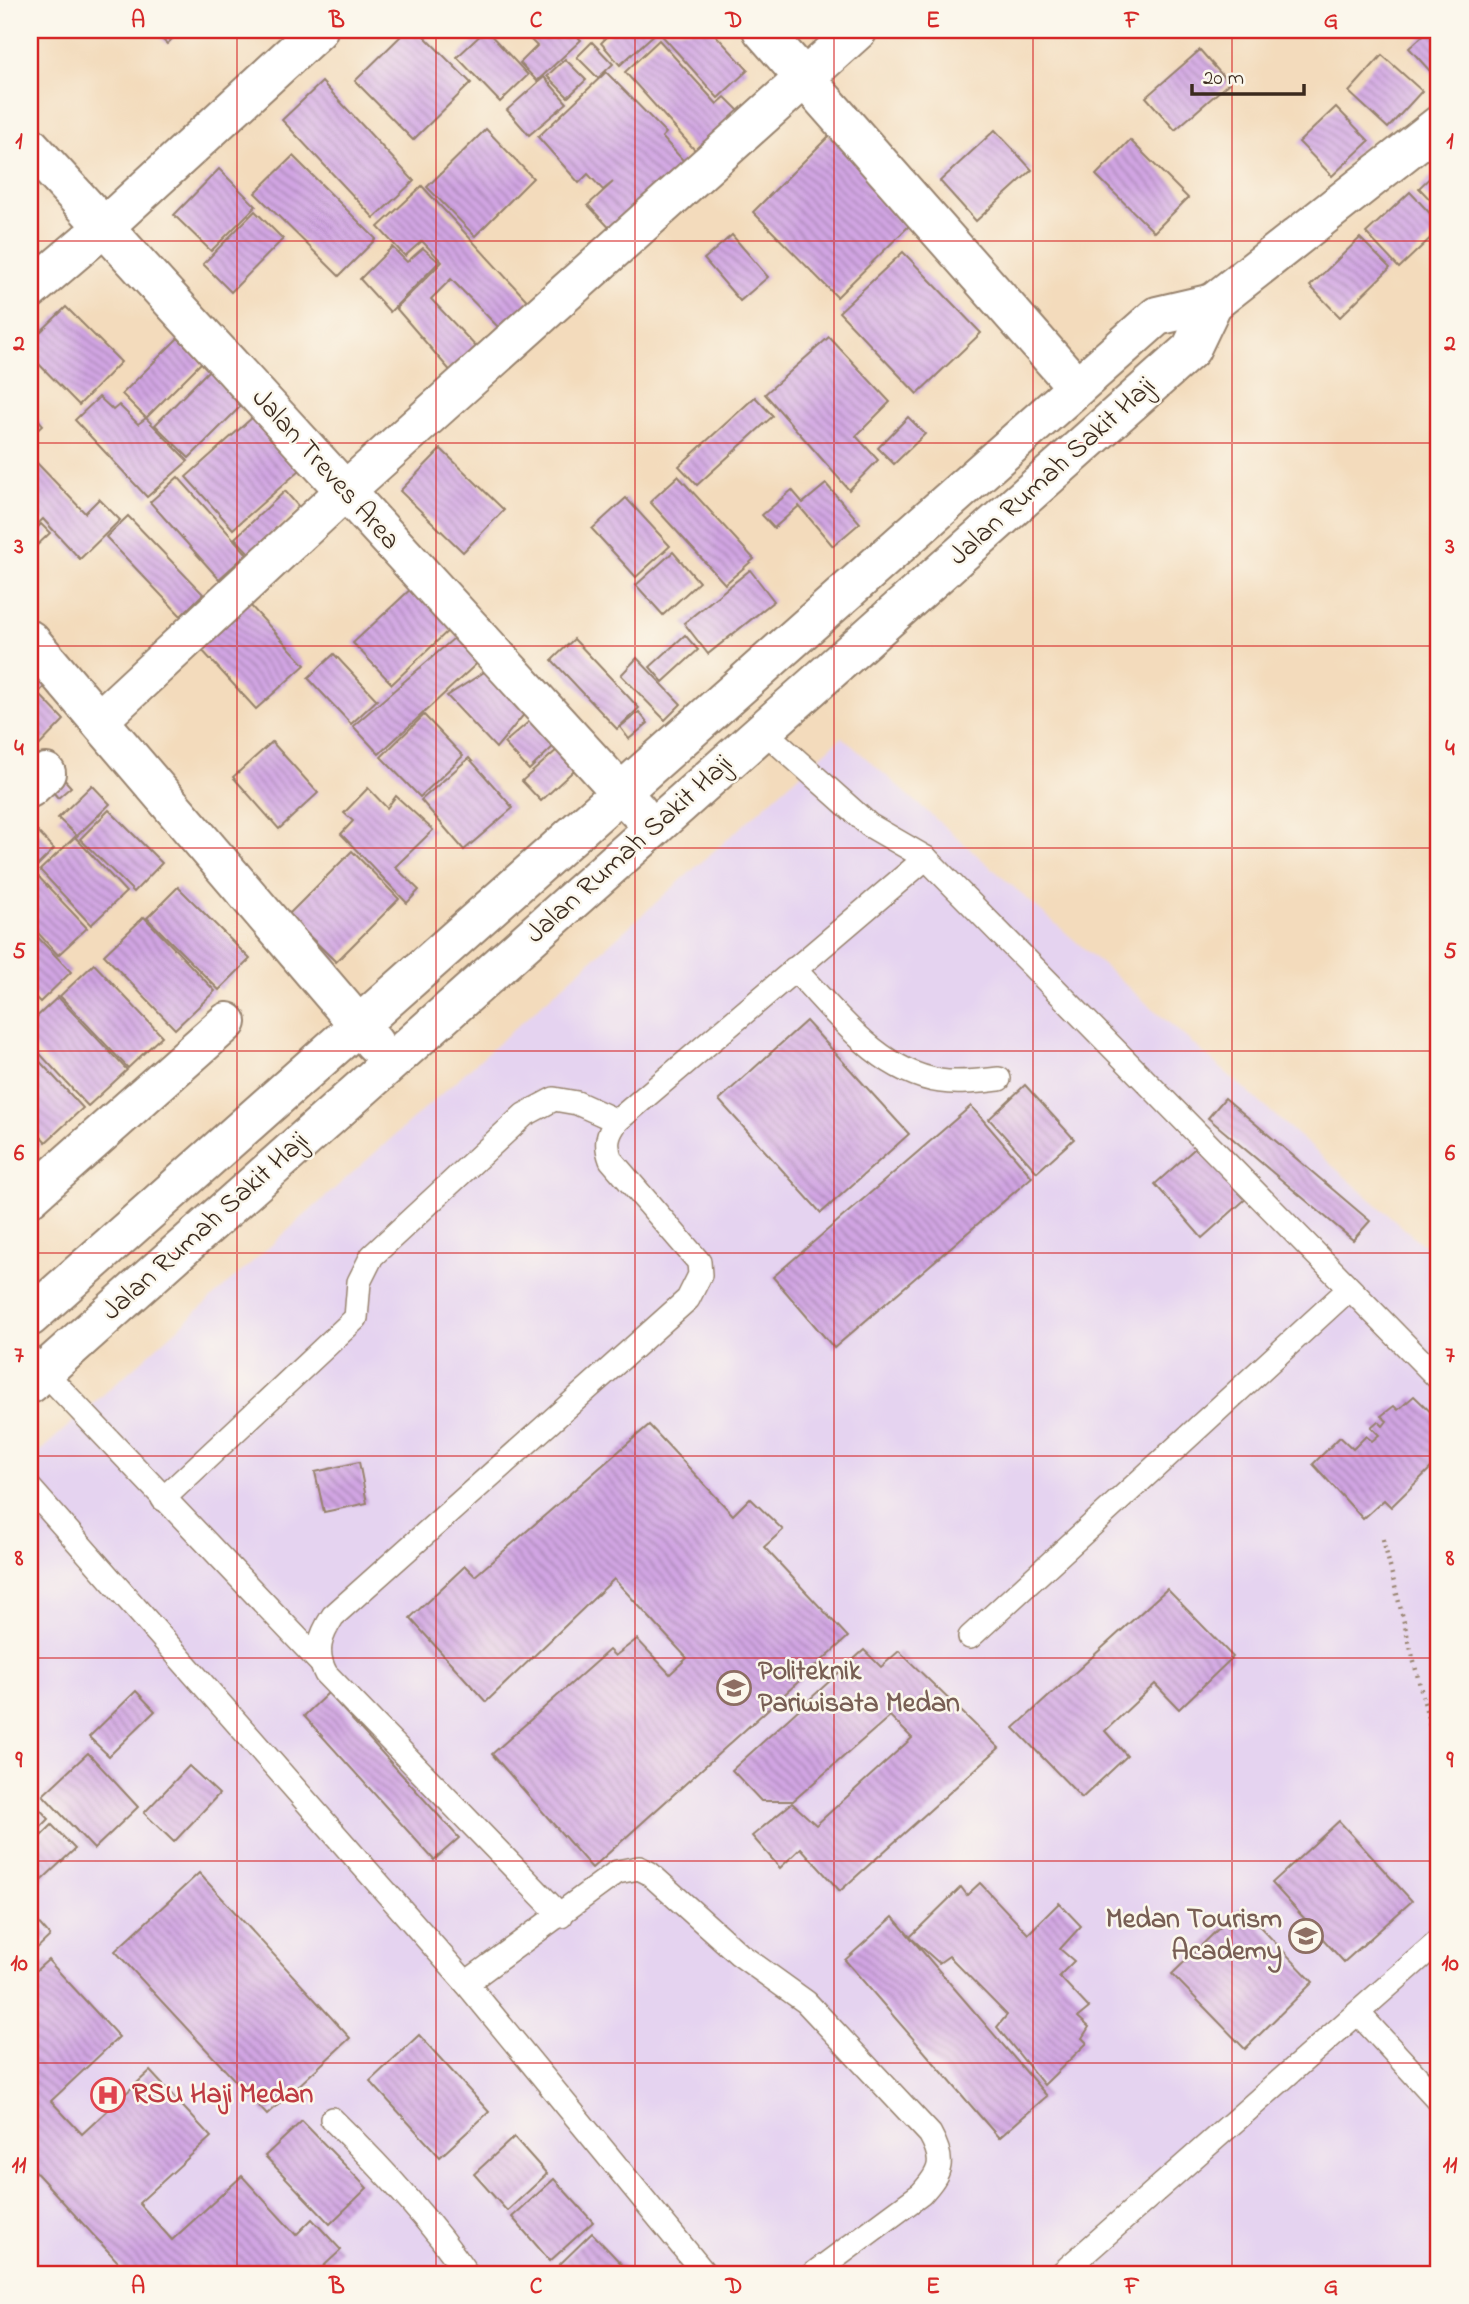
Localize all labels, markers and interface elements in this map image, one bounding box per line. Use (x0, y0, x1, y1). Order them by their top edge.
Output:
text: A (131, 5, 145, 38)
text: B (328, 5, 345, 38)
text: C (530, 5, 543, 38)
text: D (725, 5, 742, 38)
text: E (926, 5, 940, 38)
text: F (1124, 5, 1140, 38)
text: G (1324, 5, 1338, 38)
scale bar (1192, 52, 1304, 96)
text: 20 m (1203, 64, 1244, 94)
text: 1 (15, 126, 23, 159)
text: 1 (1446, 126, 1454, 159)
text: 2 (12, 328, 25, 361)
text: 2 (1443, 328, 1456, 361)
street label: Jalan Rumah Sakit Haji (940, 367, 1166, 577)
street label: Jalan Treves Area (241, 380, 409, 560)
text: 3 (13, 531, 24, 564)
text: 3 (1444, 531, 1455, 564)
text: 4 (14, 733, 24, 766)
text: 4 (1445, 733, 1455, 766)
street label: Jalan Rumah Sakit Haji (517, 745, 743, 955)
text: 5 (12, 936, 26, 969)
text: 5 (1443, 936, 1457, 969)
street label: Jalan Rumah Sakit Haji (93, 1122, 319, 1332)
text: 6 (14, 1138, 25, 1171)
text: 6 (1445, 1138, 1456, 1171)
text: 7 (14, 1340, 24, 1373)
text: 7 (1445, 1340, 1455, 1373)
text: 8 (14, 1543, 24, 1576)
text: 8 (1445, 1543, 1455, 1576)
place label: Politeknik Pariwisata Medan (758, 1652, 960, 1725)
school or university icon: Politeknik Pariwisata Medan (715, 1669, 753, 1707)
text: 9 (15, 1745, 24, 1778)
text: 9 (1446, 1745, 1455, 1778)
place label: Medan Tourism Academy (1106, 1900, 1282, 1973)
school or university icon: Medan Tourism Academy (1287, 1917, 1325, 1955)
text: 10 (10, 1948, 28, 1981)
text: 10 (1441, 1948, 1459, 1981)
place label: RSU Haji Medan (132, 2075, 314, 2116)
hospital icon: RSU Haji Medan (89, 2076, 127, 2114)
text: 11 (12, 2150, 27, 2183)
text: 11 (1443, 2150, 1458, 2183)
text: A (131, 2271, 145, 2304)
text: B (328, 2271, 345, 2304)
text: C (530, 2271, 543, 2304)
text: D (725, 2271, 742, 2304)
text: E (926, 2271, 940, 2304)
text: F (1124, 2271, 1140, 2304)
text: G (1324, 2271, 1338, 2304)

